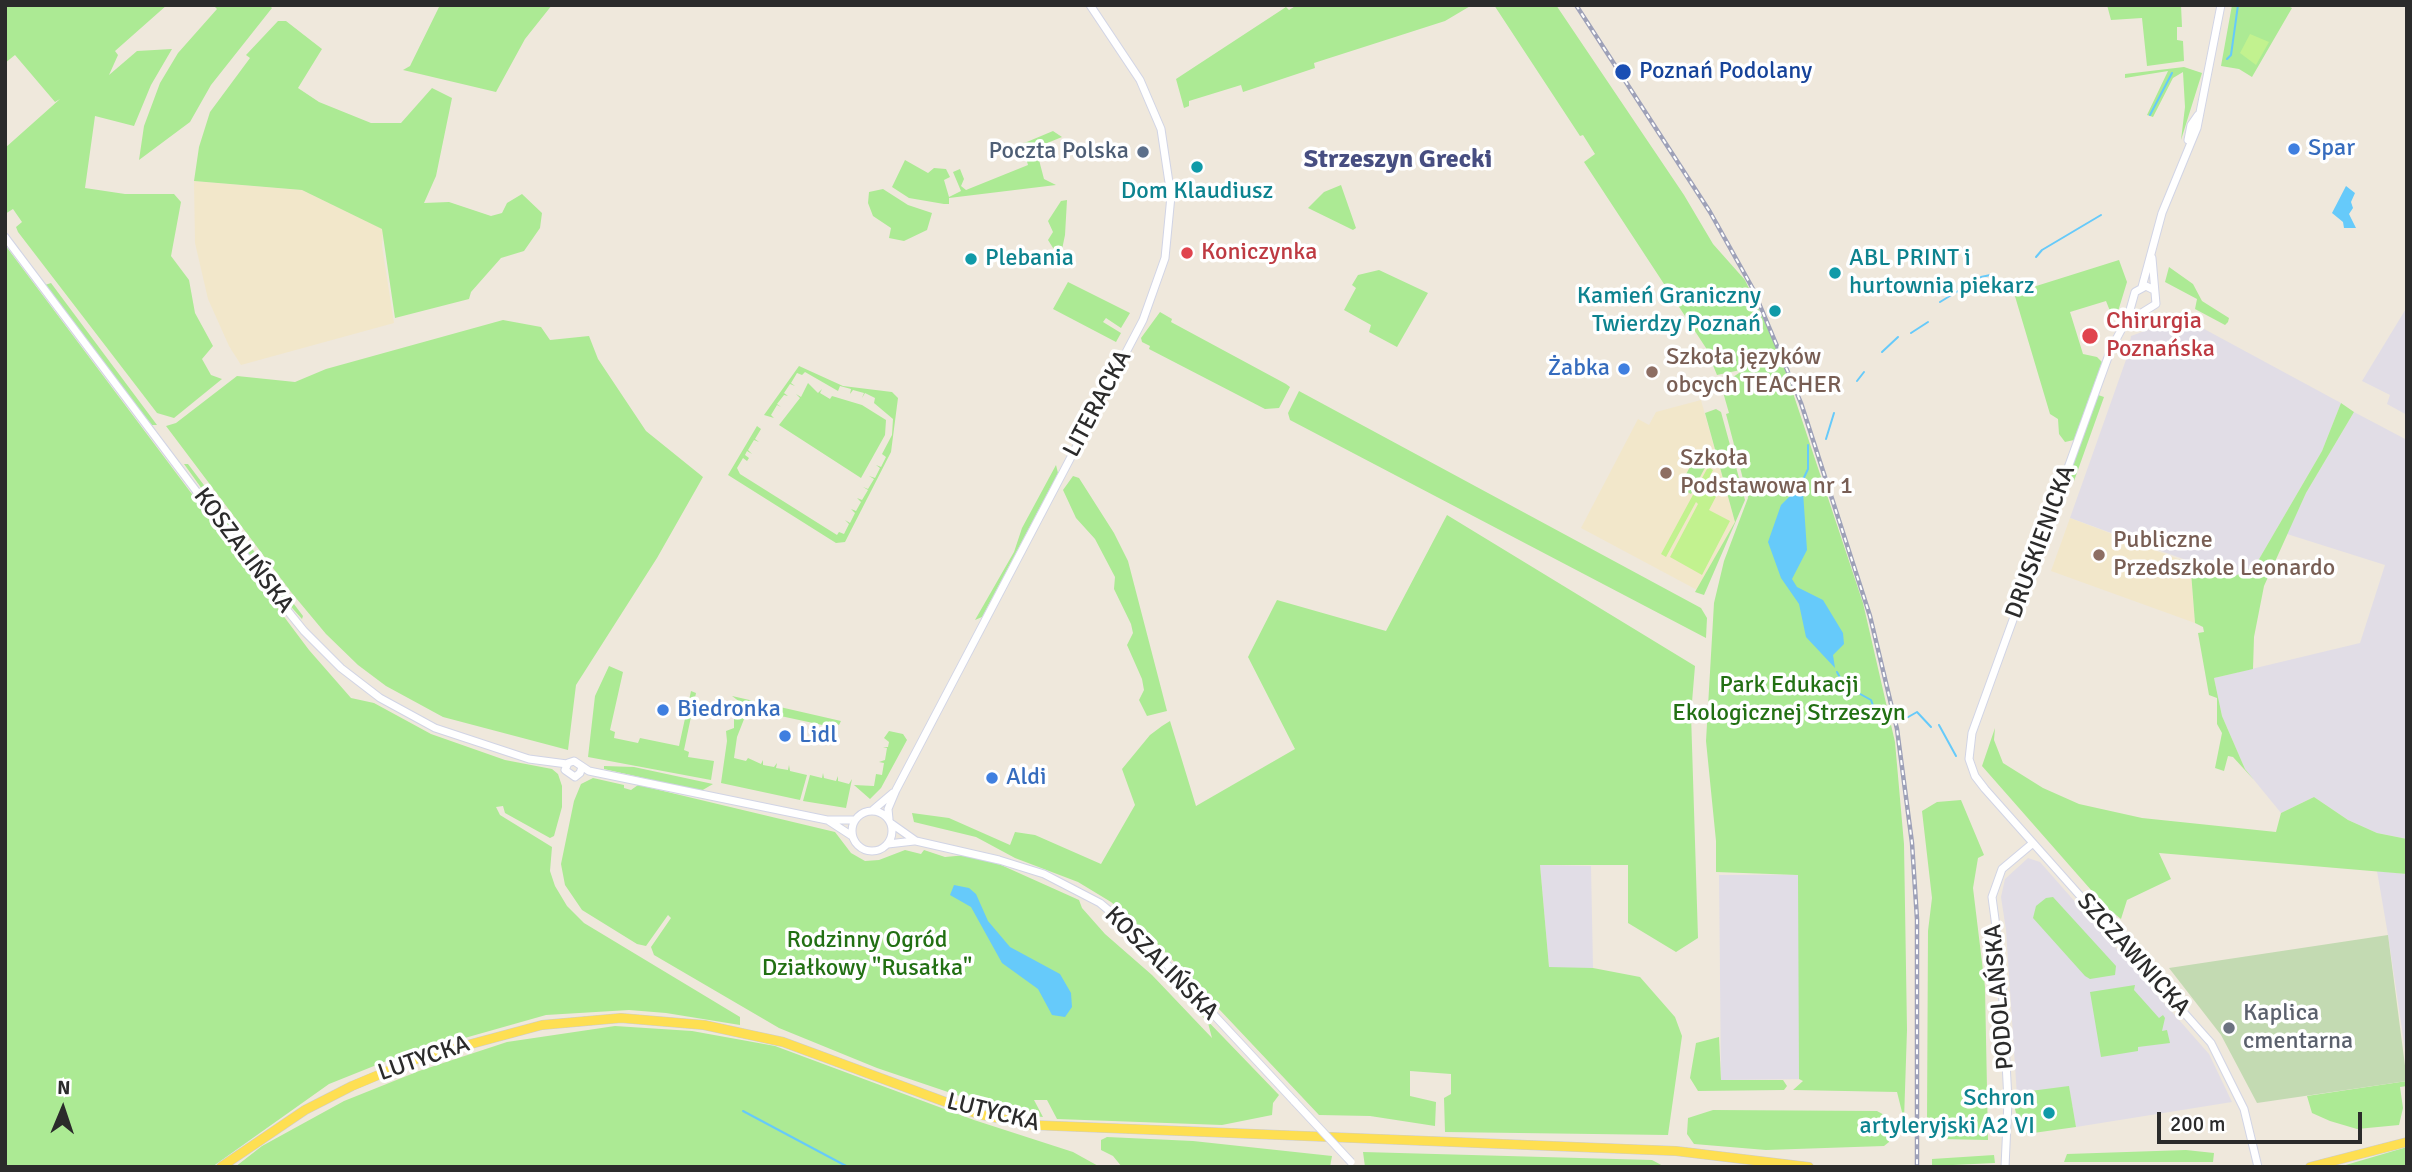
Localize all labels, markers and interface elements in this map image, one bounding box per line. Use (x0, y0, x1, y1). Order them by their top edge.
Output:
place label: Poznań Podolany (1639, 58, 1812, 86)
marker: Poznań Podolany (1613, 62, 1633, 82)
place label: Spar (2308, 135, 2355, 163)
place label: Poczta Polska (989, 138, 1129, 166)
marker: Spar (2286, 141, 2302, 157)
marker: Poczta Polska (1135, 144, 1151, 160)
district label: Strzeszyn Grecki (1304, 144, 1492, 176)
marker: Dom Klaudiusz (1189, 159, 1205, 175)
place label: Dom Klaudiusz (1121, 178, 1273, 206)
place label: Koniczynka (1201, 239, 1318, 267)
place label: Plebania (985, 245, 1074, 273)
marker: Koniczynka (1179, 245, 1195, 261)
place label: ABL PRINT i hurtownia piekarz (1849, 245, 2035, 301)
marker: Plebania (963, 251, 979, 267)
marker: ABL PRINT i hurtownia piekarz (1827, 265, 1843, 281)
place label: Kamień Graniczny Twierdzy Poznań (1577, 283, 1761, 339)
marker: Kamień Graniczny Twierdzy Poznań (1767, 303, 1783, 319)
place label: Chirurgia Poznańska (2106, 308, 2215, 364)
marker: Chirurgia Poznańska (2080, 326, 2100, 346)
place label: Szkoła języków obcych TEACHER (1666, 344, 1841, 400)
street label: LITERACKA (1058, 346, 1138, 462)
place label: Żabka (1548, 355, 1610, 383)
marker: Żabka (1616, 361, 1632, 377)
marker: Szkoła języków obcych TEACHER (1644, 364, 1660, 380)
place label: Szkoła Podstawowa nr 1 (1680, 445, 1853, 501)
street label: DRUSKIENICKA (2000, 462, 2082, 622)
marker: Szkoła Podstawowa nr 1 (1658, 465, 1674, 481)
street label: KOSZALIŃSKA (187, 483, 299, 619)
place label: Publiczne Przedszkole Leonardo (2113, 527, 2335, 583)
marker: Publiczne Przedszkole Leonardo (2091, 547, 2107, 563)
park label: Park Edukacji Ekologicznej Strzeszyn (1672, 672, 1906, 728)
place label: Biedronka (677, 696, 781, 724)
marker: Biedronka (655, 702, 671, 718)
place label: Lidl (799, 722, 837, 750)
marker: Lidl (777, 728, 793, 744)
place label: Aldi (1006, 764, 1046, 792)
marker: Aldi (984, 770, 1000, 786)
street label: SZCZAWNICKA (2070, 888, 2196, 1022)
street label: KOSZALIŃSKA (1098, 901, 1224, 1027)
street label: PODOLAŃSKA (1979, 923, 2021, 1071)
park label: Rodzinny Ogród Działkowy "Rusałka" (762, 927, 972, 983)
place label: Kaplica cmentarna (2243, 1000, 2353, 1056)
marker: Kaplica cmentarna (2221, 1020, 2237, 1036)
street label: LUTYCKA (374, 1030, 474, 1088)
north arrow (28, 1074, 98, 1144)
text: N (57, 1076, 71, 1100)
place label: Schron artyleryjski A2 VI (1859, 1085, 2035, 1141)
street label: LUTYCKA (944, 1088, 1042, 1138)
scale bar (2160, 1098, 2365, 1142)
marker: Schron artyleryjski A2 VI (2041, 1105, 2057, 1121)
text: 200 m (2170, 1111, 2225, 1137)

